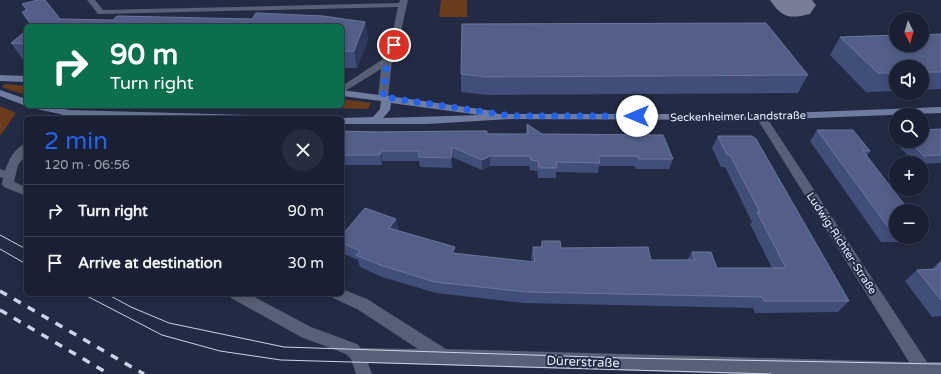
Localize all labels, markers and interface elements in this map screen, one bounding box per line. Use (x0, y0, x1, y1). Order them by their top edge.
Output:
north arrow (889, 12, 929, 52)
map controls (889, 12, 929, 244)
pin (377, 28, 411, 62)
icon: arrive (383, 34, 405, 56)
text: 90 m (110, 38, 178, 72)
icon: right (44, 40, 96, 92)
button: sound (889, 60, 929, 100)
text: Turn right (110, 72, 194, 94)
position arrow (616, 95, 658, 137)
button: search (889, 108, 929, 148)
street label: Seckenheimer Landstraße (670, 109, 806, 124)
text: 2 min (44, 127, 108, 156)
button: close (282, 129, 324, 171)
button: + (889, 156, 929, 196)
text: 120 m · 06:56 (44, 157, 130, 173)
street label: Ludwig-Richter-Straße (804, 190, 879, 297)
icon: right (44, 200, 66, 222)
text: Turn right (78, 202, 148, 220)
text: 90 m (287, 202, 324, 220)
button: − (889, 204, 929, 244)
icon: arrive (44, 252, 66, 274)
text: Arrive at destination (78, 254, 222, 272)
text: 30 m (287, 254, 324, 272)
street label: Dürerstraße (546, 353, 620, 371)

